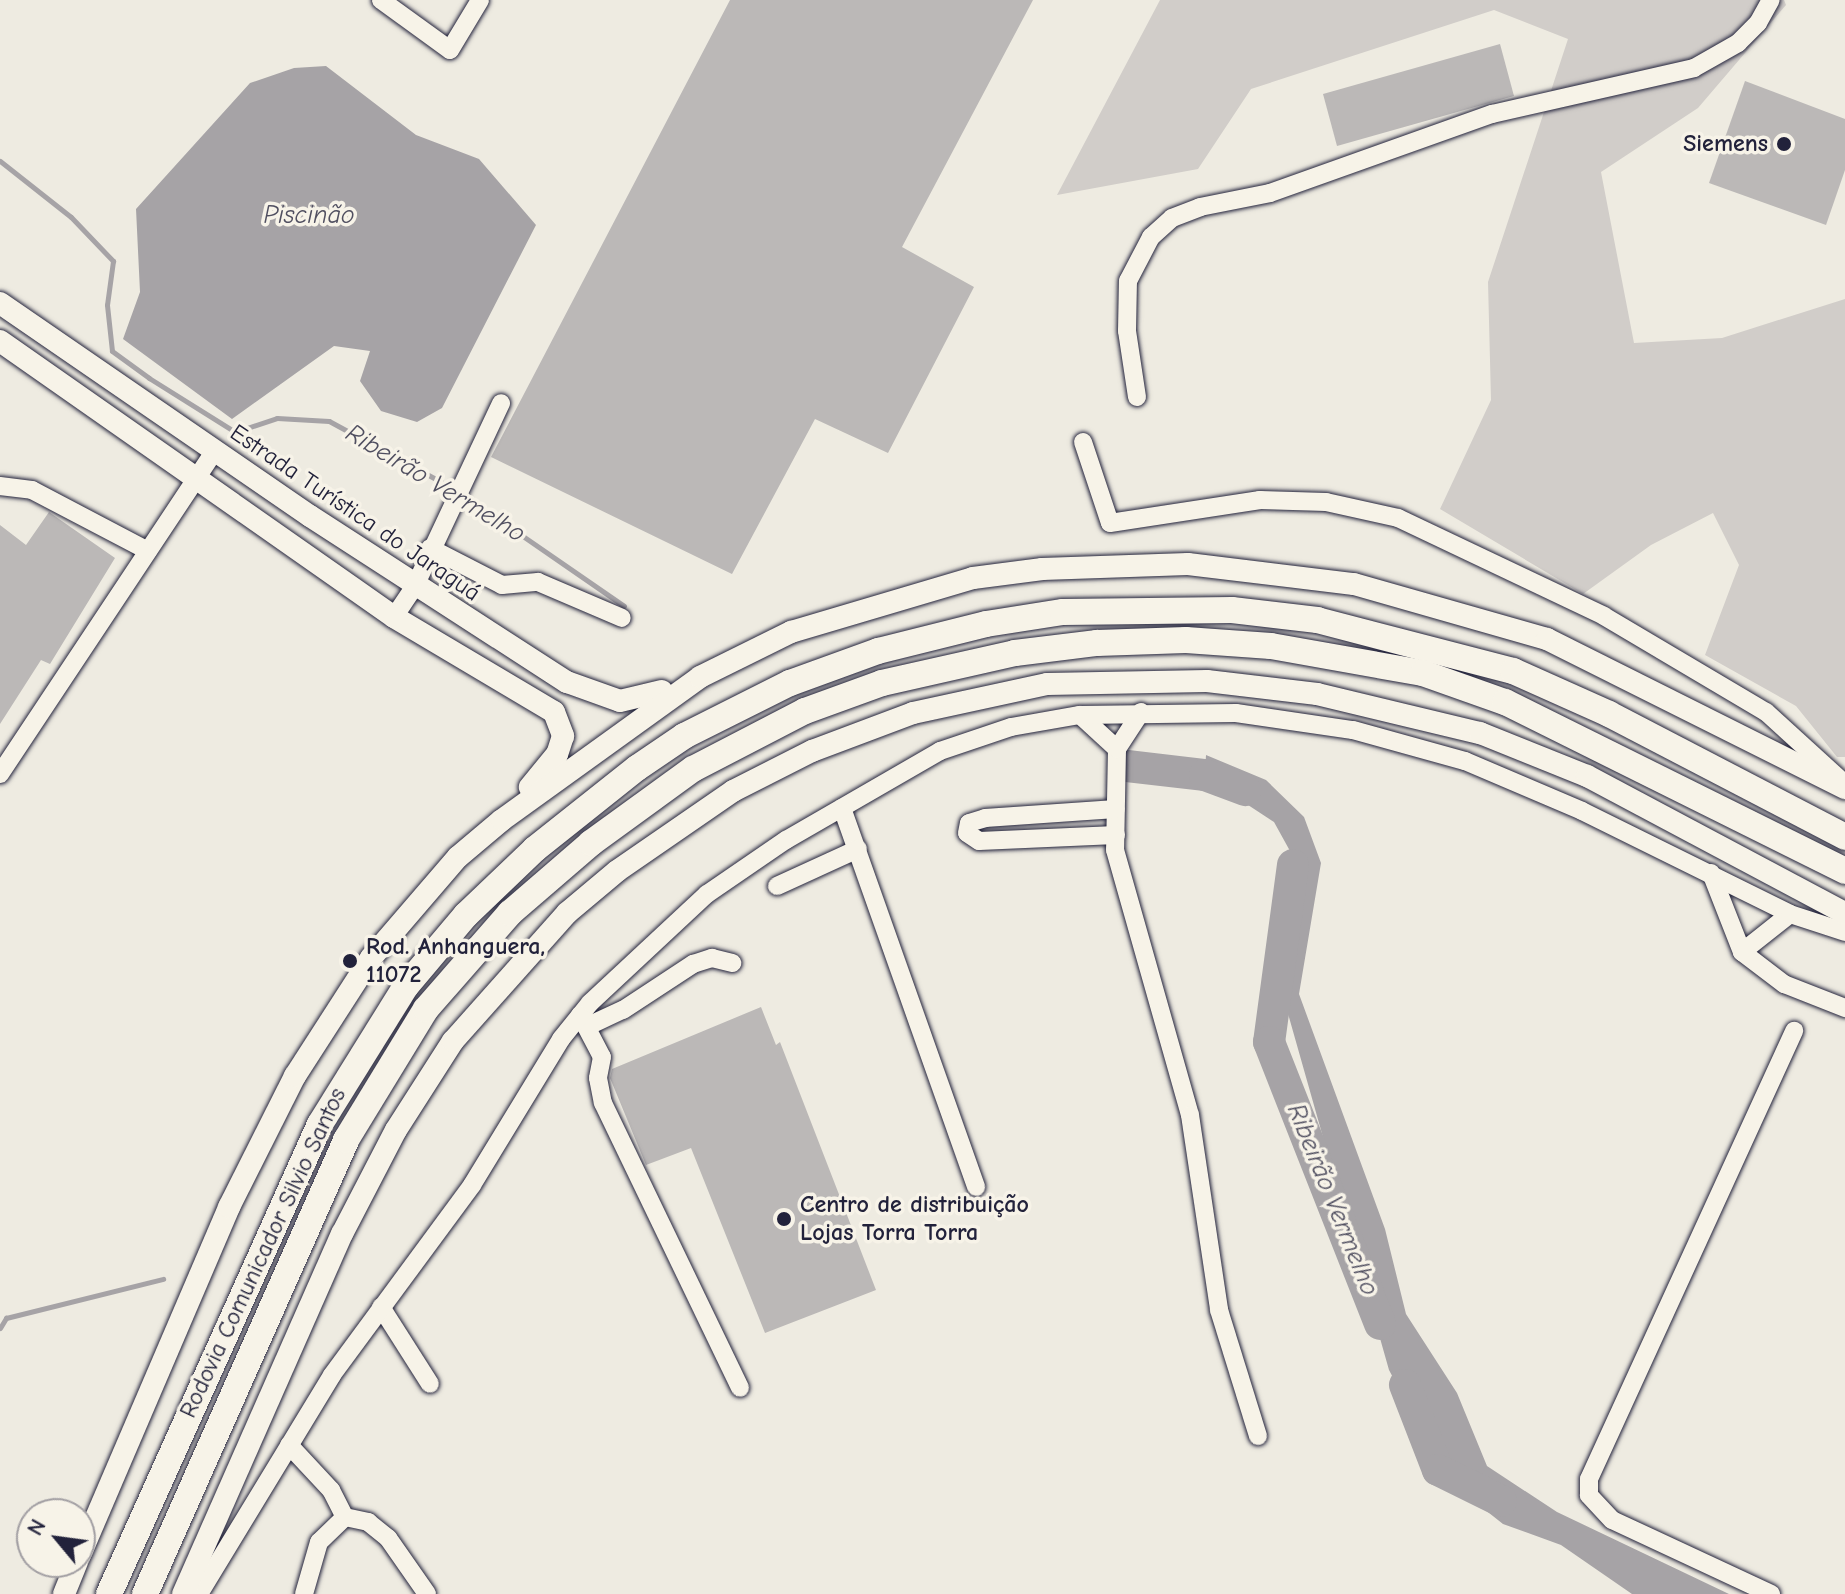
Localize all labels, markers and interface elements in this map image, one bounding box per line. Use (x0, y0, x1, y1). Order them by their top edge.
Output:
place label: Siemens (1683, 130, 1768, 158)
marker: Siemens (1775, 135, 1793, 153)
water label: Piscinão (263, 200, 355, 232)
street label: Estrada Turística do Jaraguá (224, 418, 486, 608)
water label: Ribeirão Vermelho (340, 418, 530, 550)
place label: Rod. Anhanguera, 11072 (366, 933, 545, 989)
marker: Rod. Anhanguera, 11072 (341, 952, 359, 970)
street label: Rodovia Comunicador Silvio Santos (174, 1083, 352, 1423)
water label: Ribeirão Vermelho (1279, 1100, 1385, 1300)
place label: Centro de distribuição Lojas Torra Torra (800, 1191, 1029, 1247)
marker: Centro de distribuição Lojas Torra Torra (775, 1210, 793, 1228)
north arrow (16, 1498, 96, 1578)
text: N (22, 1515, 52, 1540)

